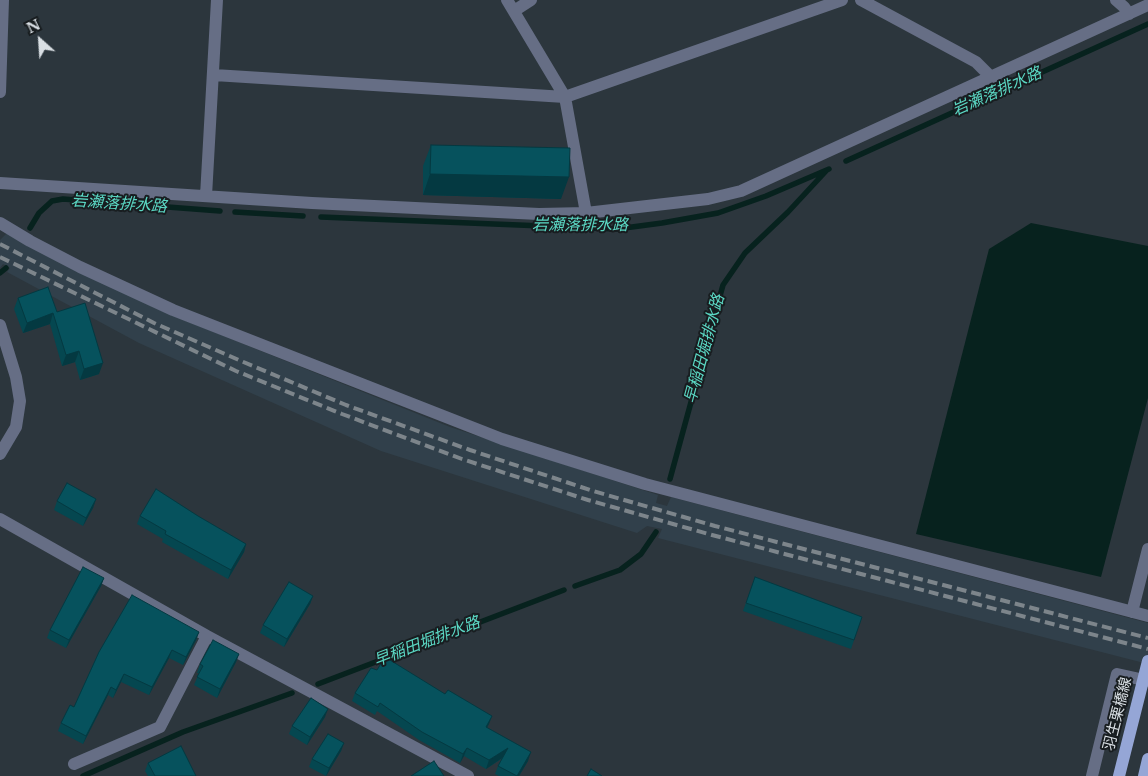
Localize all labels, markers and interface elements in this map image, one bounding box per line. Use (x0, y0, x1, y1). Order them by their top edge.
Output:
north arrow (15, 15, 65, 65)
text: N (24, 16, 43, 37)
water label: 岩瀬落排水路 (949, 64, 1045, 120)
water label: 岩瀬落排水路 (70, 191, 168, 217)
water label: 岩瀬落排水路 (532, 215, 628, 235)
water label: 早稲田堀排水路 (681, 292, 729, 406)
water label: 早稲田堀排水路 (371, 613, 483, 671)
street label: 羽生栗橋線 (1100, 675, 1136, 753)

